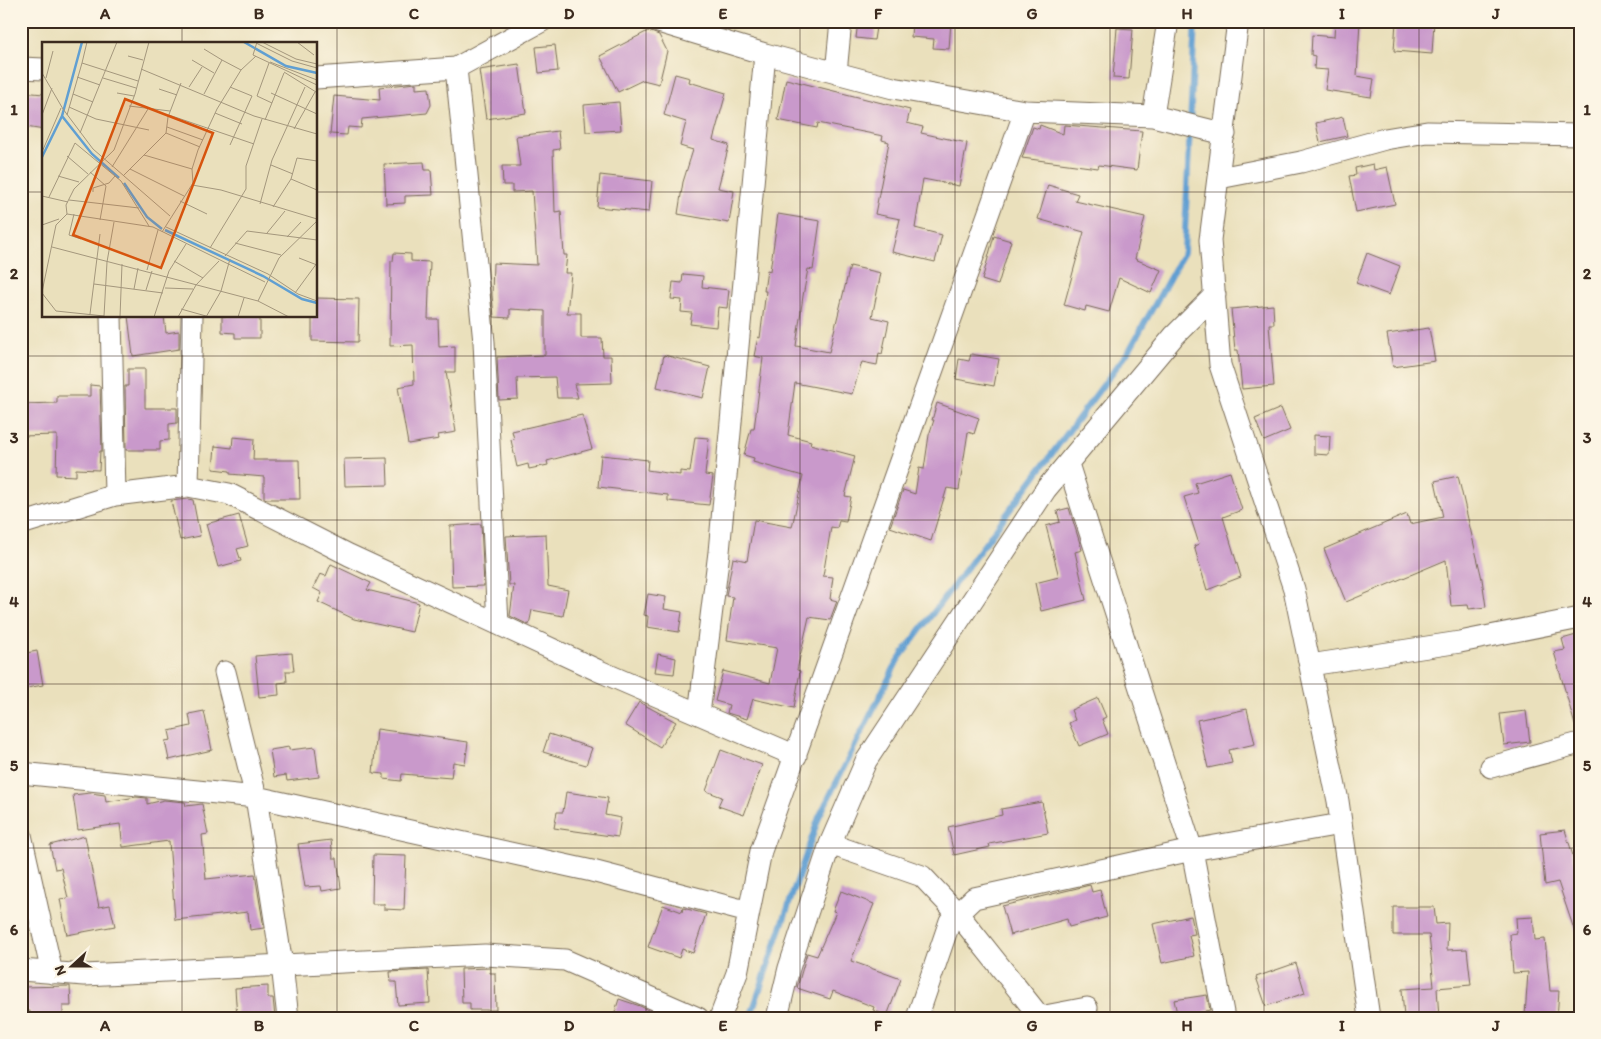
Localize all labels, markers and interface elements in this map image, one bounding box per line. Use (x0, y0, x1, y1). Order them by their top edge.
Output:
text: A (99, 4, 111, 23)
text: B (254, 4, 265, 23)
text: C (409, 4, 420, 23)
text: D (564, 4, 575, 23)
text: E (719, 4, 728, 23)
text: F (874, 4, 883, 23)
text: G (1026, 4, 1038, 23)
text: H (1181, 4, 1193, 23)
text: I (1339, 4, 1345, 23)
text: J (1491, 4, 1500, 23)
inset map (42, 42, 318, 318)
text: 1 (10, 100, 18, 119)
text: 1 (1583, 100, 1591, 119)
text: 2 (10, 264, 19, 283)
text: 2 (1583, 264, 1592, 283)
text: 3 (10, 428, 19, 447)
text: 3 (1583, 428, 1592, 447)
text: 4 (9, 592, 19, 611)
text: 4 (1582, 592, 1592, 611)
text: 5 (10, 756, 19, 775)
text: 5 (1583, 756, 1592, 775)
text: 6 (10, 920, 19, 939)
text: 6 (1583, 920, 1592, 939)
north arrow (48, 942, 98, 992)
text: N (51, 963, 70, 978)
text: A (99, 1016, 111, 1035)
text: B (254, 1016, 265, 1035)
text: C (409, 1016, 420, 1035)
text: D (564, 1016, 575, 1035)
text: E (719, 1016, 728, 1035)
text: F (874, 1016, 883, 1035)
text: G (1026, 1016, 1038, 1035)
text: H (1181, 1016, 1193, 1035)
text: I (1339, 1016, 1345, 1035)
text: J (1491, 1016, 1500, 1035)

